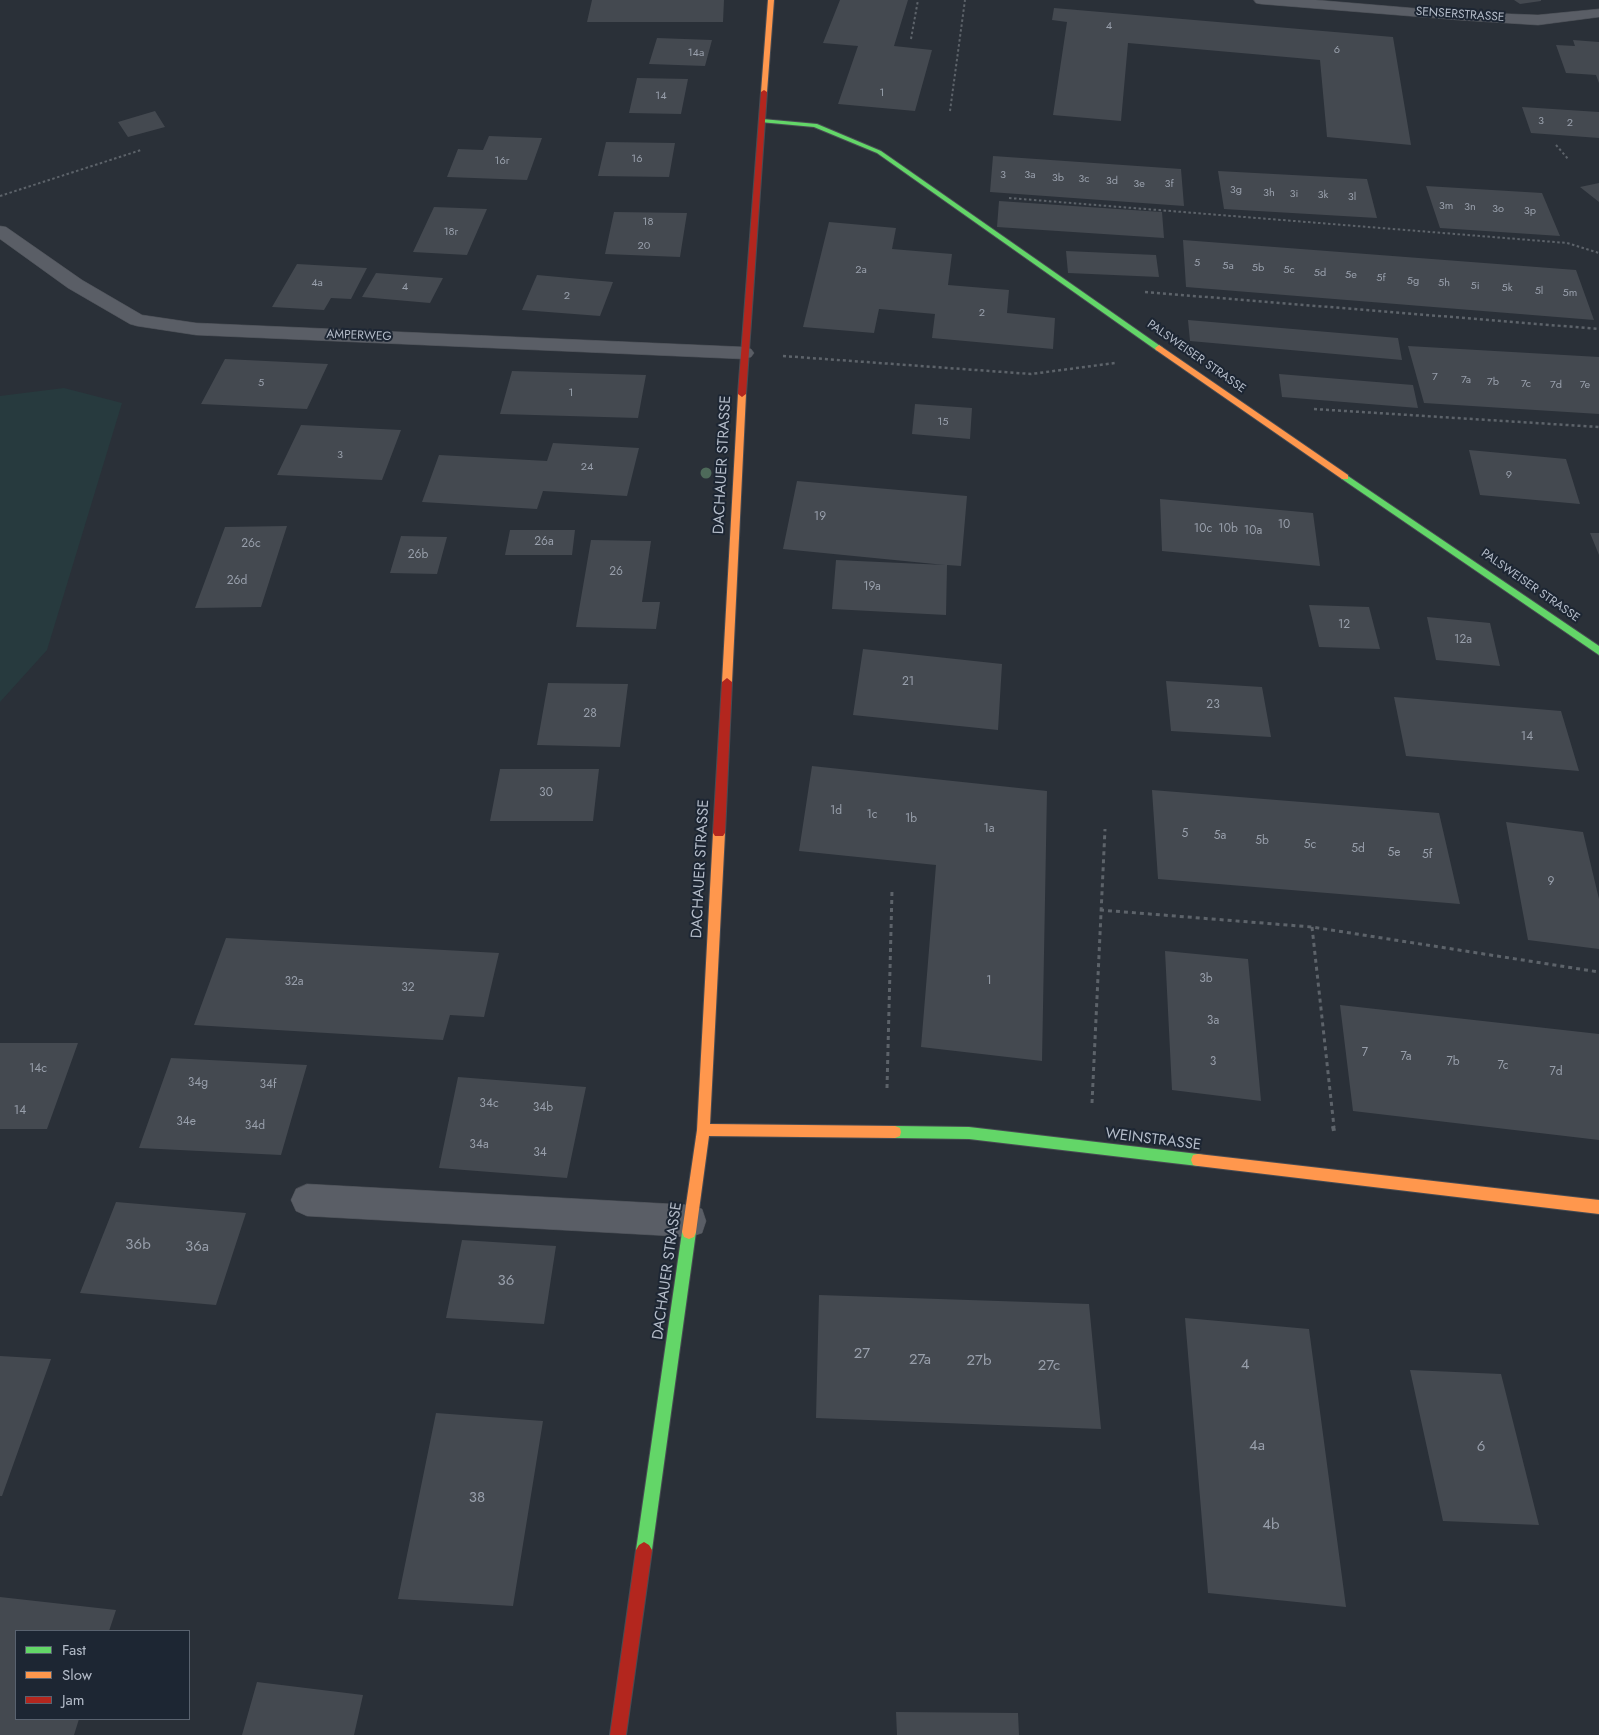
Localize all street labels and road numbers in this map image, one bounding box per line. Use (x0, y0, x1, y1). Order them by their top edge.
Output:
street label: SENSERSTRASSE (1415, 5, 1505, 25)
street label: PALSWEISER STRASSE (1144, 318, 1248, 396)
street label: AMPERWEG (326, 328, 392, 344)
street label: DACHAUER STRASSE (710, 395, 736, 535)
street label: PALSWEISER STRASSE (1478, 547, 1582, 625)
street label: DACHAUER STRASSE (688, 799, 714, 939)
street label: WEINSTRASSE (1104, 1125, 1202, 1155)
street label: DACHAUER STRASSE (649, 1201, 687, 1341)

